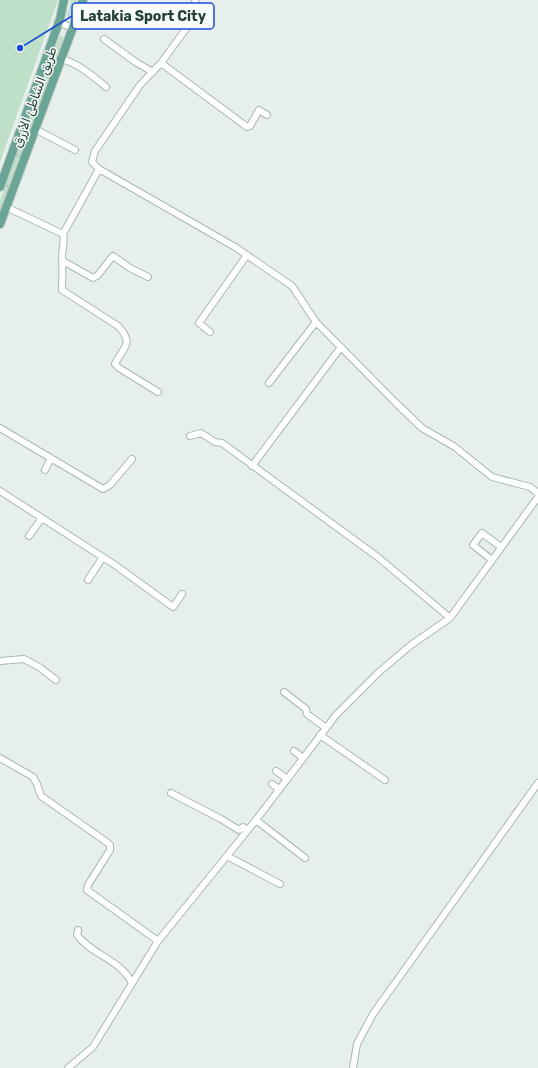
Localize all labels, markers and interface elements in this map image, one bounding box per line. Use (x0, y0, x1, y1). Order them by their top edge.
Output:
callout: Latakia Sport City (72, 3, 214, 29)
text: Latakia Sport City (80, 8, 207, 25)
street label: طريق الشاطئ الأزرق (9, 45, 61, 150)

